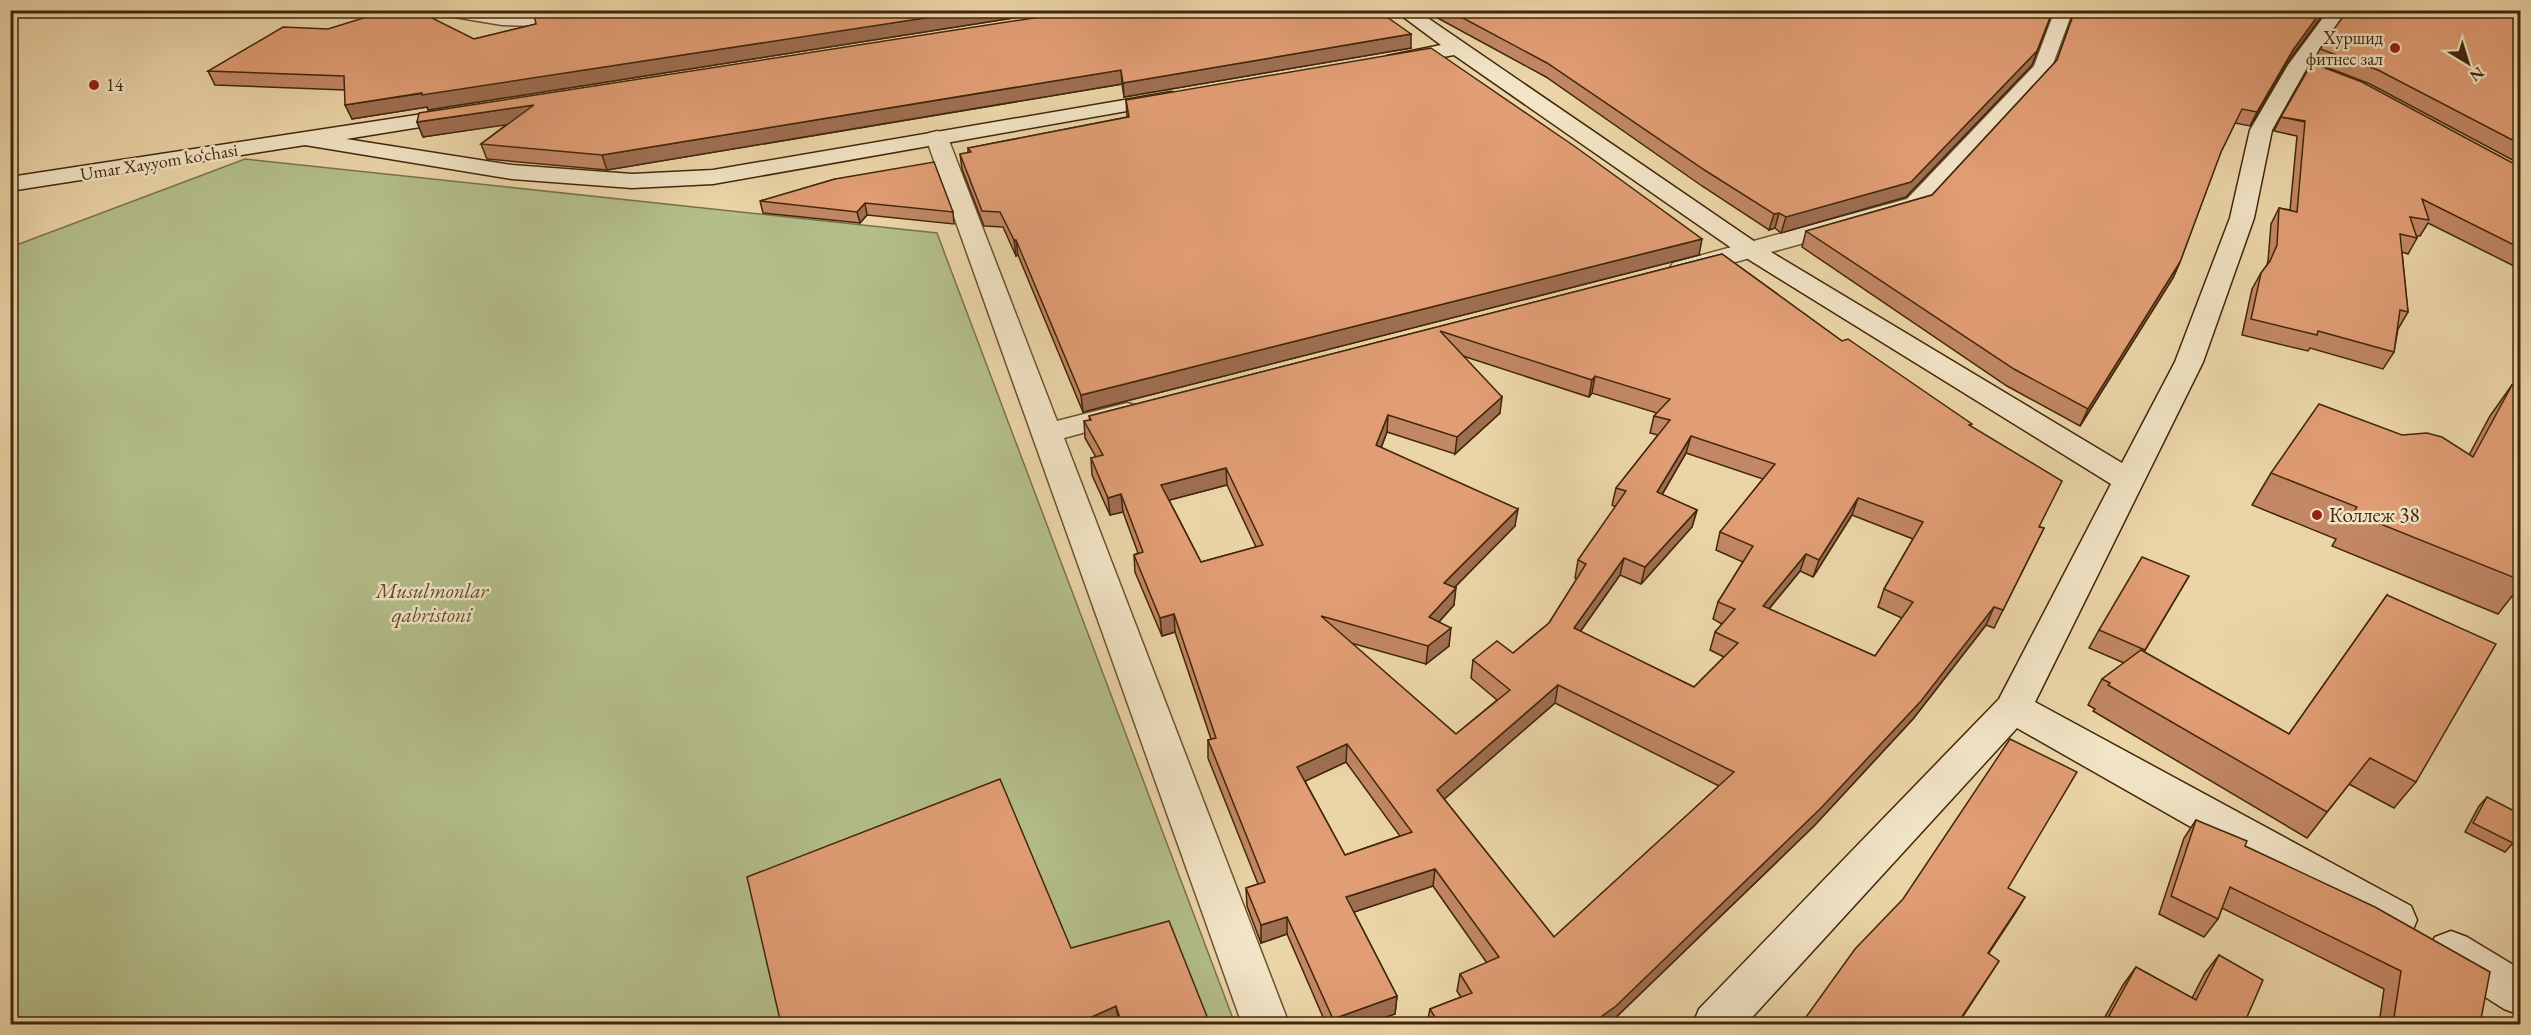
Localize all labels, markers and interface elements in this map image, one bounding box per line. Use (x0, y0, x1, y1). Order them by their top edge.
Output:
place label: Хуршид фитнес зал (2306, 26, 2383, 70)
north arrow (2438, 33, 2498, 93)
marker: Хуршид фитнес зал (2388, 41, 2402, 55)
text: N (2465, 62, 2488, 87)
place label: 14 (106, 73, 124, 96)
marker: 14 (87, 78, 101, 92)
street label: Umar Xayyom ko‘chasi (78, 138, 240, 185)
place label: Коллеж 38 (2329, 501, 2420, 528)
marker: Коллеж 38 (2310, 508, 2324, 522)
park label: Musulmonlar qabristoni (374, 577, 489, 629)

